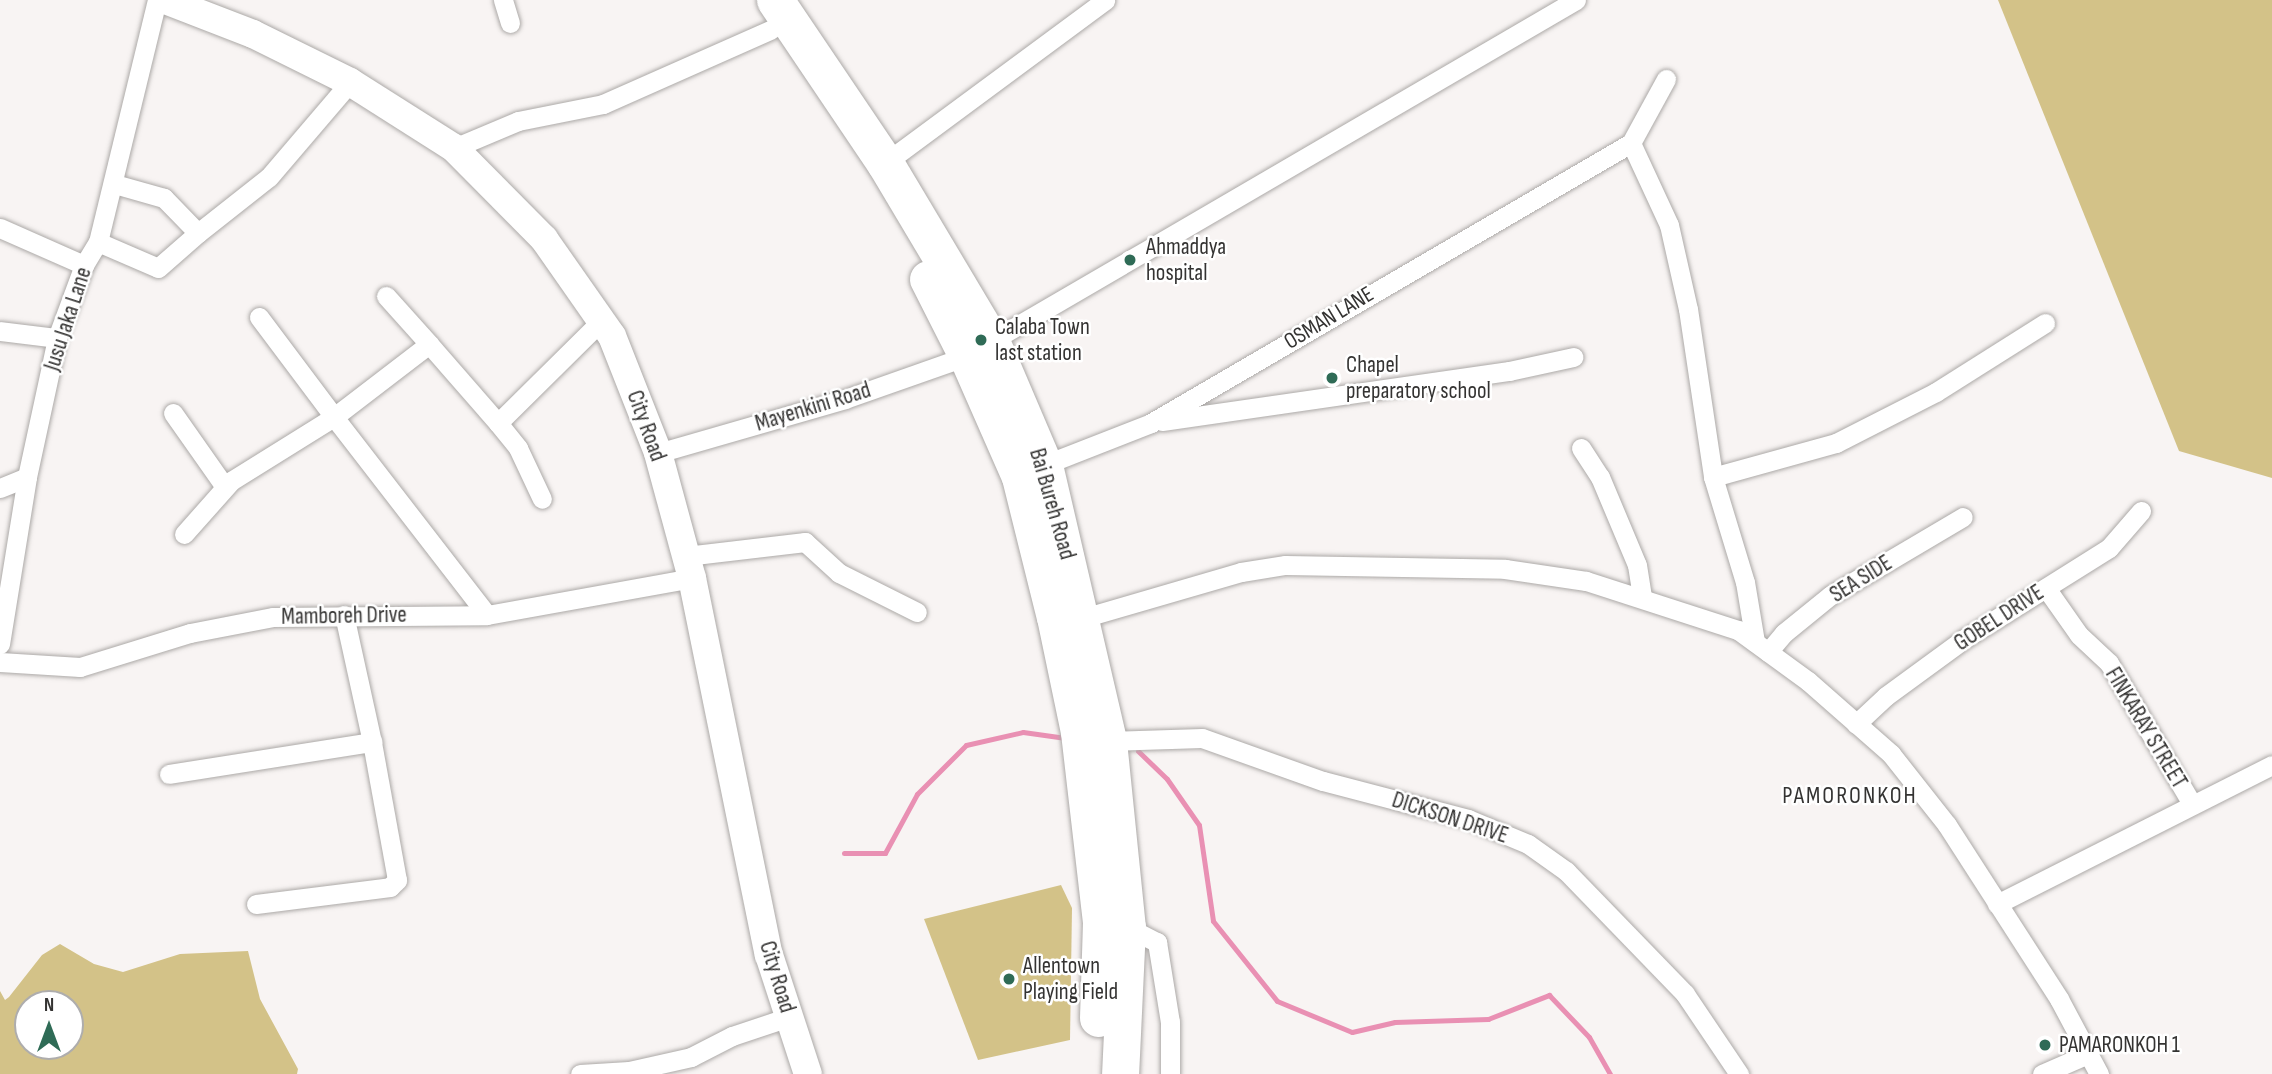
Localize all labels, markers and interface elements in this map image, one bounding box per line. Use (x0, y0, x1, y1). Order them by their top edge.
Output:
place label: Ahmaddya hospital (1146, 233, 1226, 287)
marker: Ahmaddya hospital (1120, 250, 1140, 270)
street label: Jusu Jaka Lane (38, 264, 98, 374)
street label: OSMAN LANE (1279, 280, 1379, 356)
place label: Calaba Town last station (995, 313, 1090, 367)
marker: Calaba Town last station (973, 332, 989, 348)
place label: Chapel preparatory school (1346, 351, 1491, 405)
marker: Chapel preparatory school (1324, 370, 1340, 386)
street label: Mayenkini Road (752, 376, 874, 438)
street label: City Road (620, 387, 672, 465)
street label: Bai Bureh Road (1023, 445, 1081, 563)
street label: SEA SIDE (1825, 549, 1897, 609)
street label: GOBEL DRIVE (1949, 579, 2049, 657)
street label: Mamboreh Drive (281, 601, 407, 631)
street label: FINKARAY STREET (2099, 663, 2193, 793)
district label: PAMORONKOH (1784, 782, 1916, 810)
street label: DICKSON DRIVE (1388, 786, 1512, 850)
street label: City Road (753, 938, 801, 1016)
place label: Allentown Playing Field (1023, 952, 1118, 1006)
marker: Allentown Playing Field (1001, 971, 1017, 987)
north arrow (14, 990, 84, 1060)
text: N (44, 994, 54, 1017)
place label: PAMARONKOH 1 (2059, 1031, 2180, 1059)
marker: PAMARONKOH 1 (2037, 1037, 2053, 1053)

